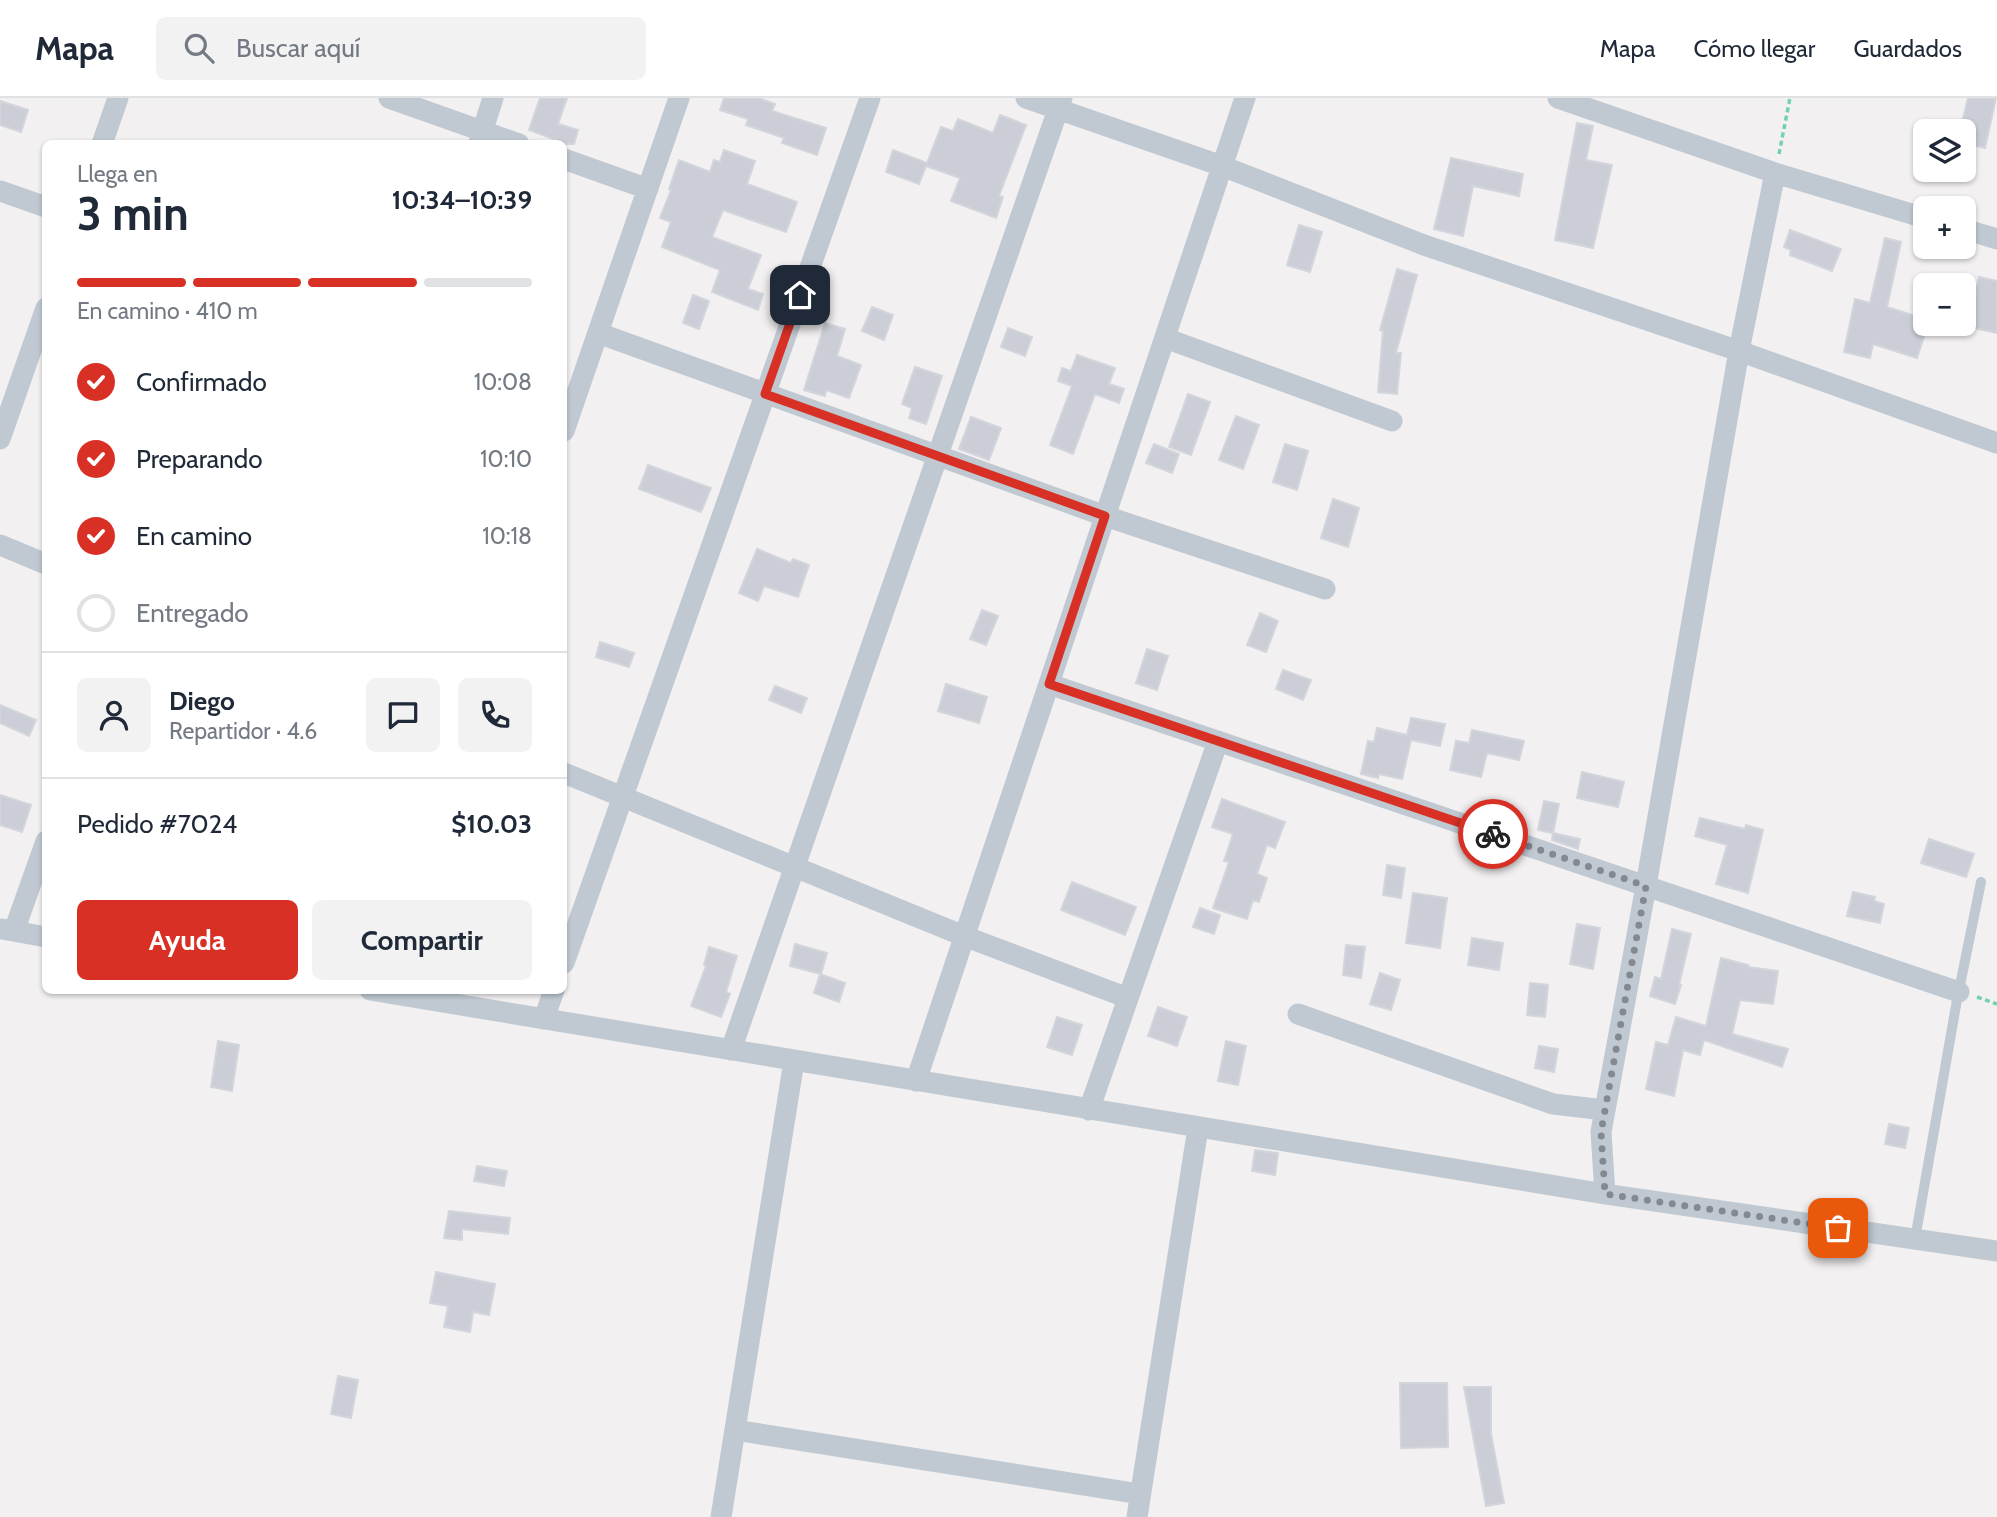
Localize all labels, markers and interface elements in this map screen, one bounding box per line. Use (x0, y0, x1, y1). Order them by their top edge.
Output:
search box (156, 17, 646, 80)
text: Mapa (35, 28, 114, 68)
icon: search (180, 29, 218, 67)
text: Buscar aquí (236, 32, 360, 64)
text: Mapa (1600, 34, 1656, 63)
text: Cómo llegar (1694, 34, 1815, 63)
text: Guardados (1853, 34, 1962, 63)
map controls (1913, 119, 1976, 336)
button: layers (1913, 119, 1976, 182)
text: Llega en (77, 160, 158, 188)
text: 10:34–10:39 (392, 184, 532, 216)
text: 3 min (77, 186, 189, 242)
button: + (1913, 196, 1976, 259)
pin (770, 265, 830, 325)
button: − (1913, 273, 1976, 336)
icon: home (781, 276, 819, 314)
text: En camino · 410 m (77, 297, 258, 325)
icon: check (77, 363, 115, 401)
text: Confirmado (136, 366, 267, 398)
text: 10:08 (474, 368, 532, 396)
icon: check (77, 440, 115, 478)
text: Preparando (136, 443, 263, 475)
text: 10:10 (480, 445, 532, 473)
icon: check (77, 517, 115, 555)
text: En camino (136, 520, 252, 552)
text: 10:18 (482, 522, 532, 550)
text: Entregado (136, 597, 249, 629)
button: person (77, 678, 151, 752)
button: chat (366, 678, 440, 752)
button: phone (458, 678, 532, 752)
text: Diego (169, 685, 235, 717)
text: Repartidor · 4.6 (169, 717, 317, 745)
courier (1458, 799, 1528, 869)
text: Pedido #7024 (77, 808, 237, 840)
text: $10.03 (451, 808, 532, 840)
icon: bike (1474, 815, 1512, 853)
button: Ayuda (77, 900, 298, 980)
button: Compartir (312, 900, 532, 980)
pin (1808, 1198, 1868, 1258)
icon: bag (1819, 1209, 1857, 1247)

